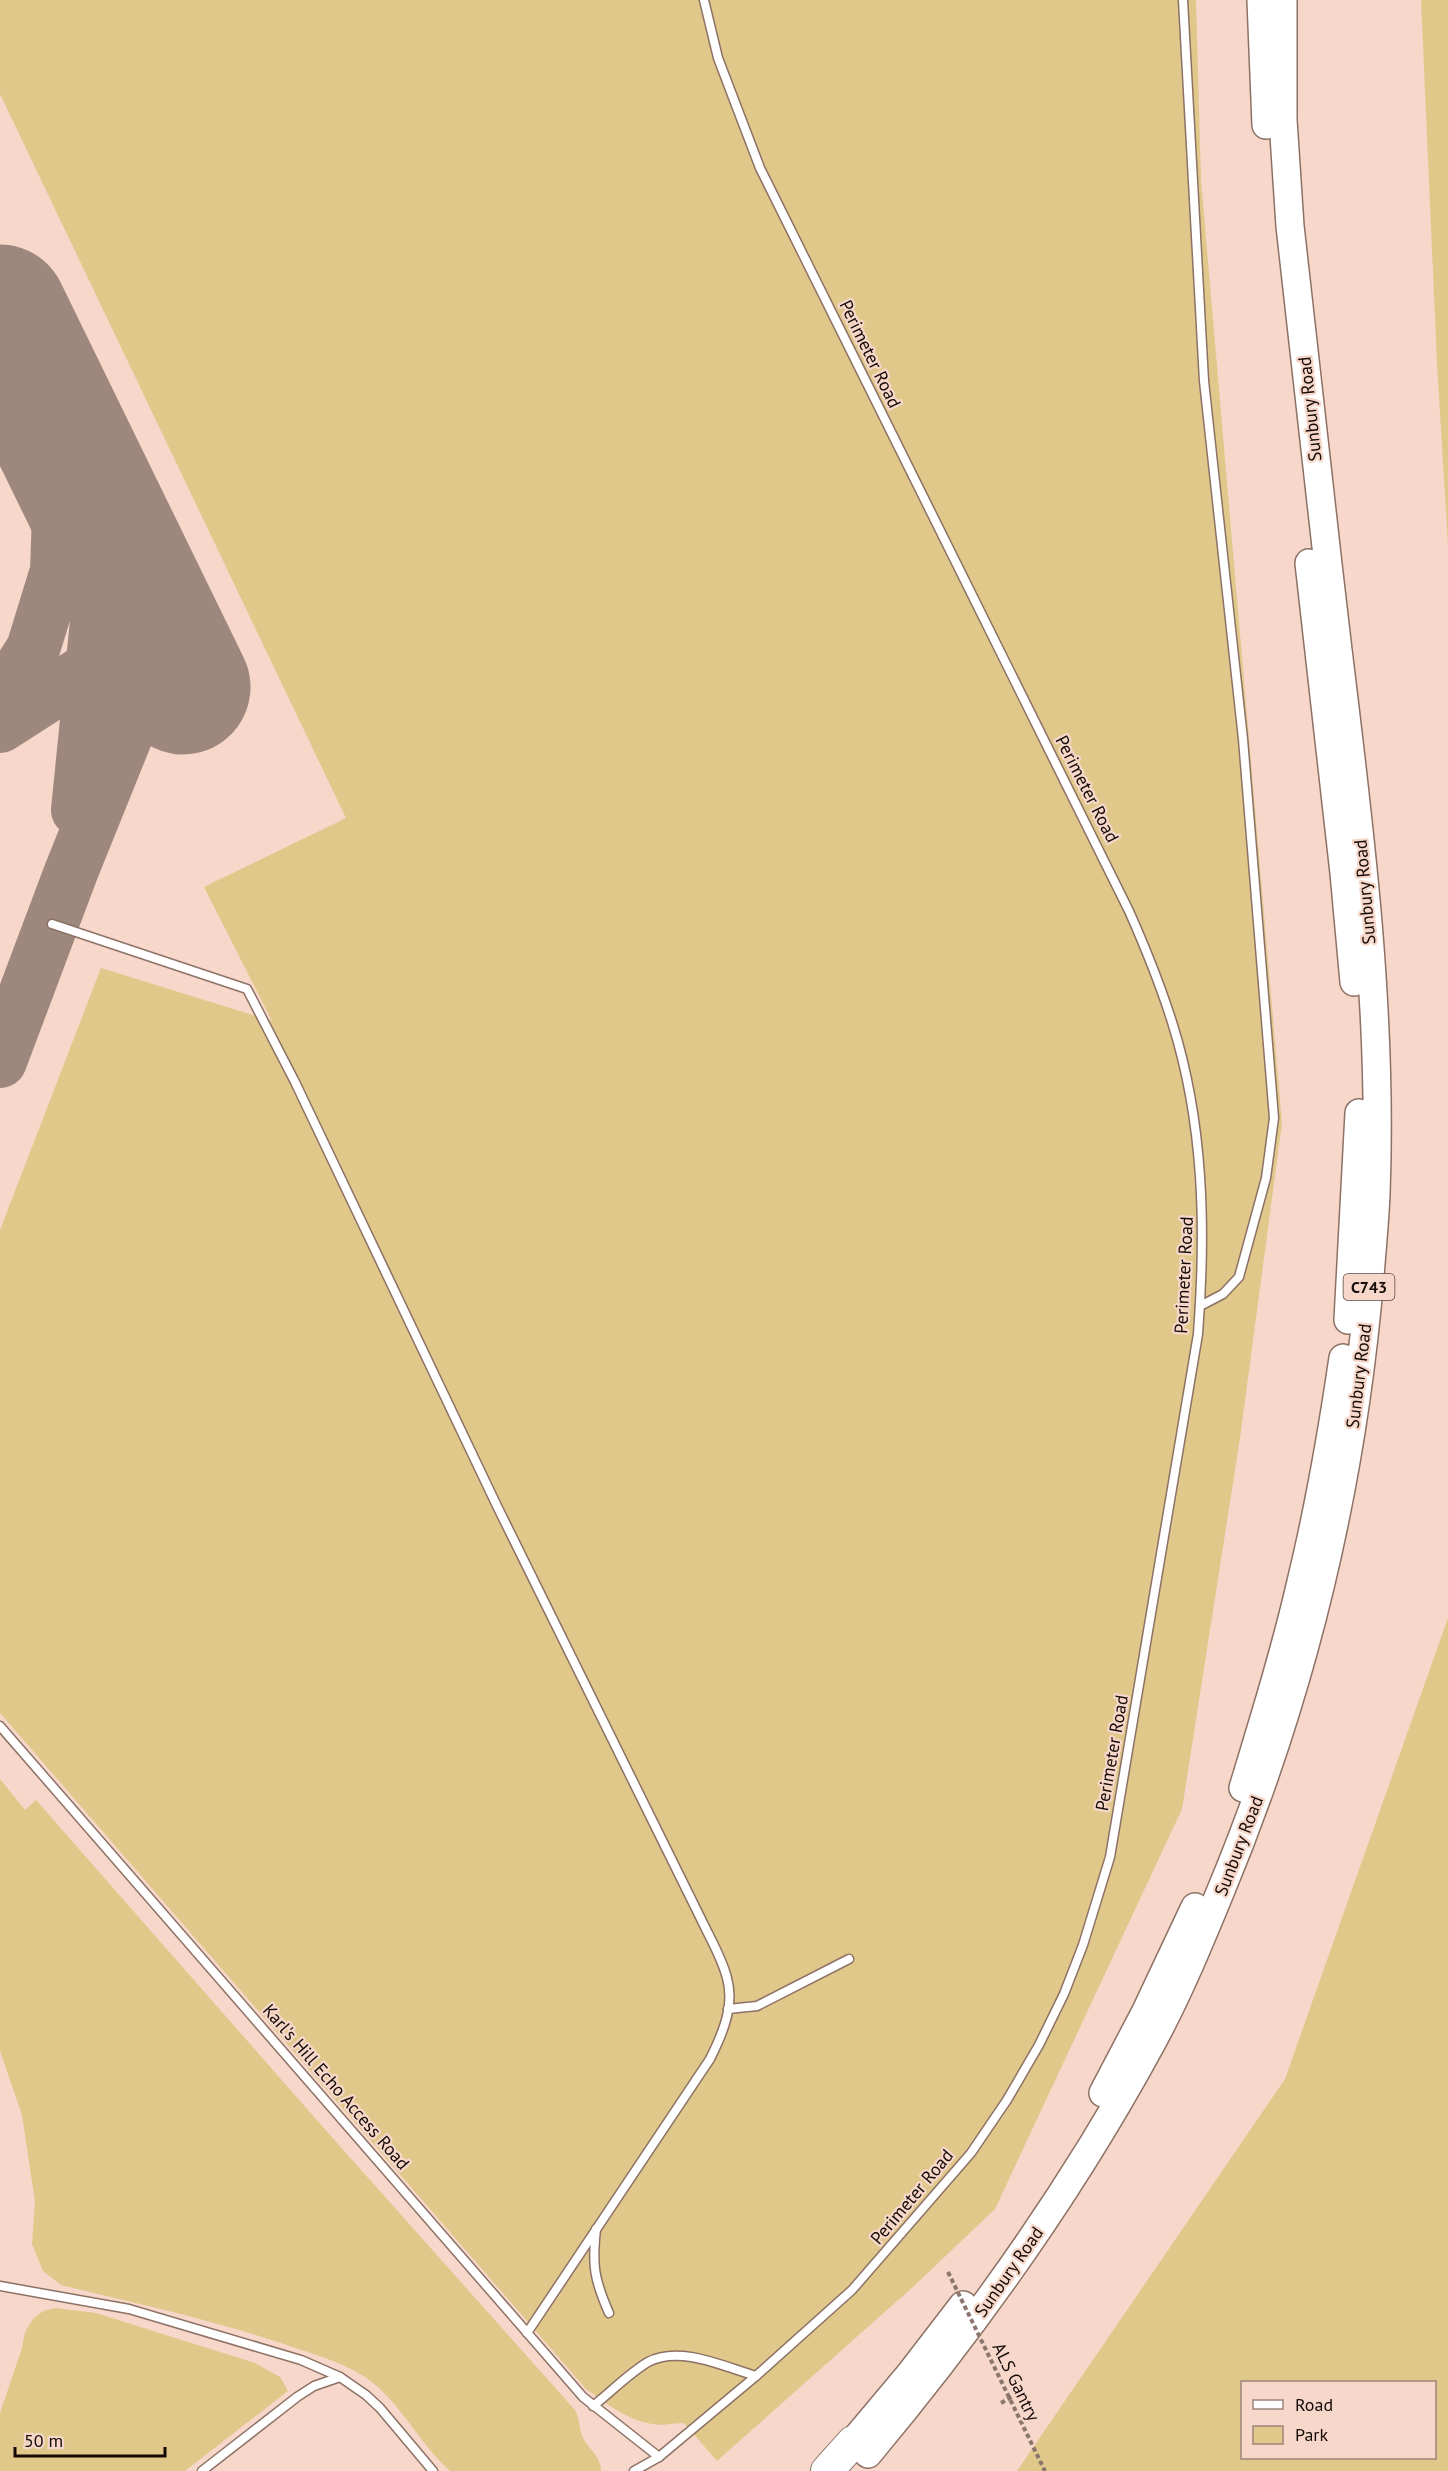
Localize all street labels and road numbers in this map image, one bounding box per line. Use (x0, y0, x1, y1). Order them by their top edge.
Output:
street label: Perimeter Road (834, 296, 907, 412)
street label: Sunbury Road (1293, 355, 1326, 463)
street label: Perimeter Road (1051, 731, 1124, 846)
street label: Sunbury Road (1348, 839, 1381, 946)
street label: Perimeter Road (1169, 1216, 1198, 1334)
road number: C743 (1344, 1274, 1394, 1300)
street label: Sunbury Road (1341, 1322, 1376, 1430)
street label: Perimeter Road (1090, 1693, 1133, 1813)
street label: Sunbury Road (1209, 1793, 1268, 1899)
street label: Karl's Hill Echo Access Road (258, 1999, 415, 2174)
street label: Perimeter Road (865, 2144, 958, 2249)
street label: Sunbury Road (969, 2222, 1048, 2321)
street label: ALS Gantry (988, 2339, 1046, 2425)

